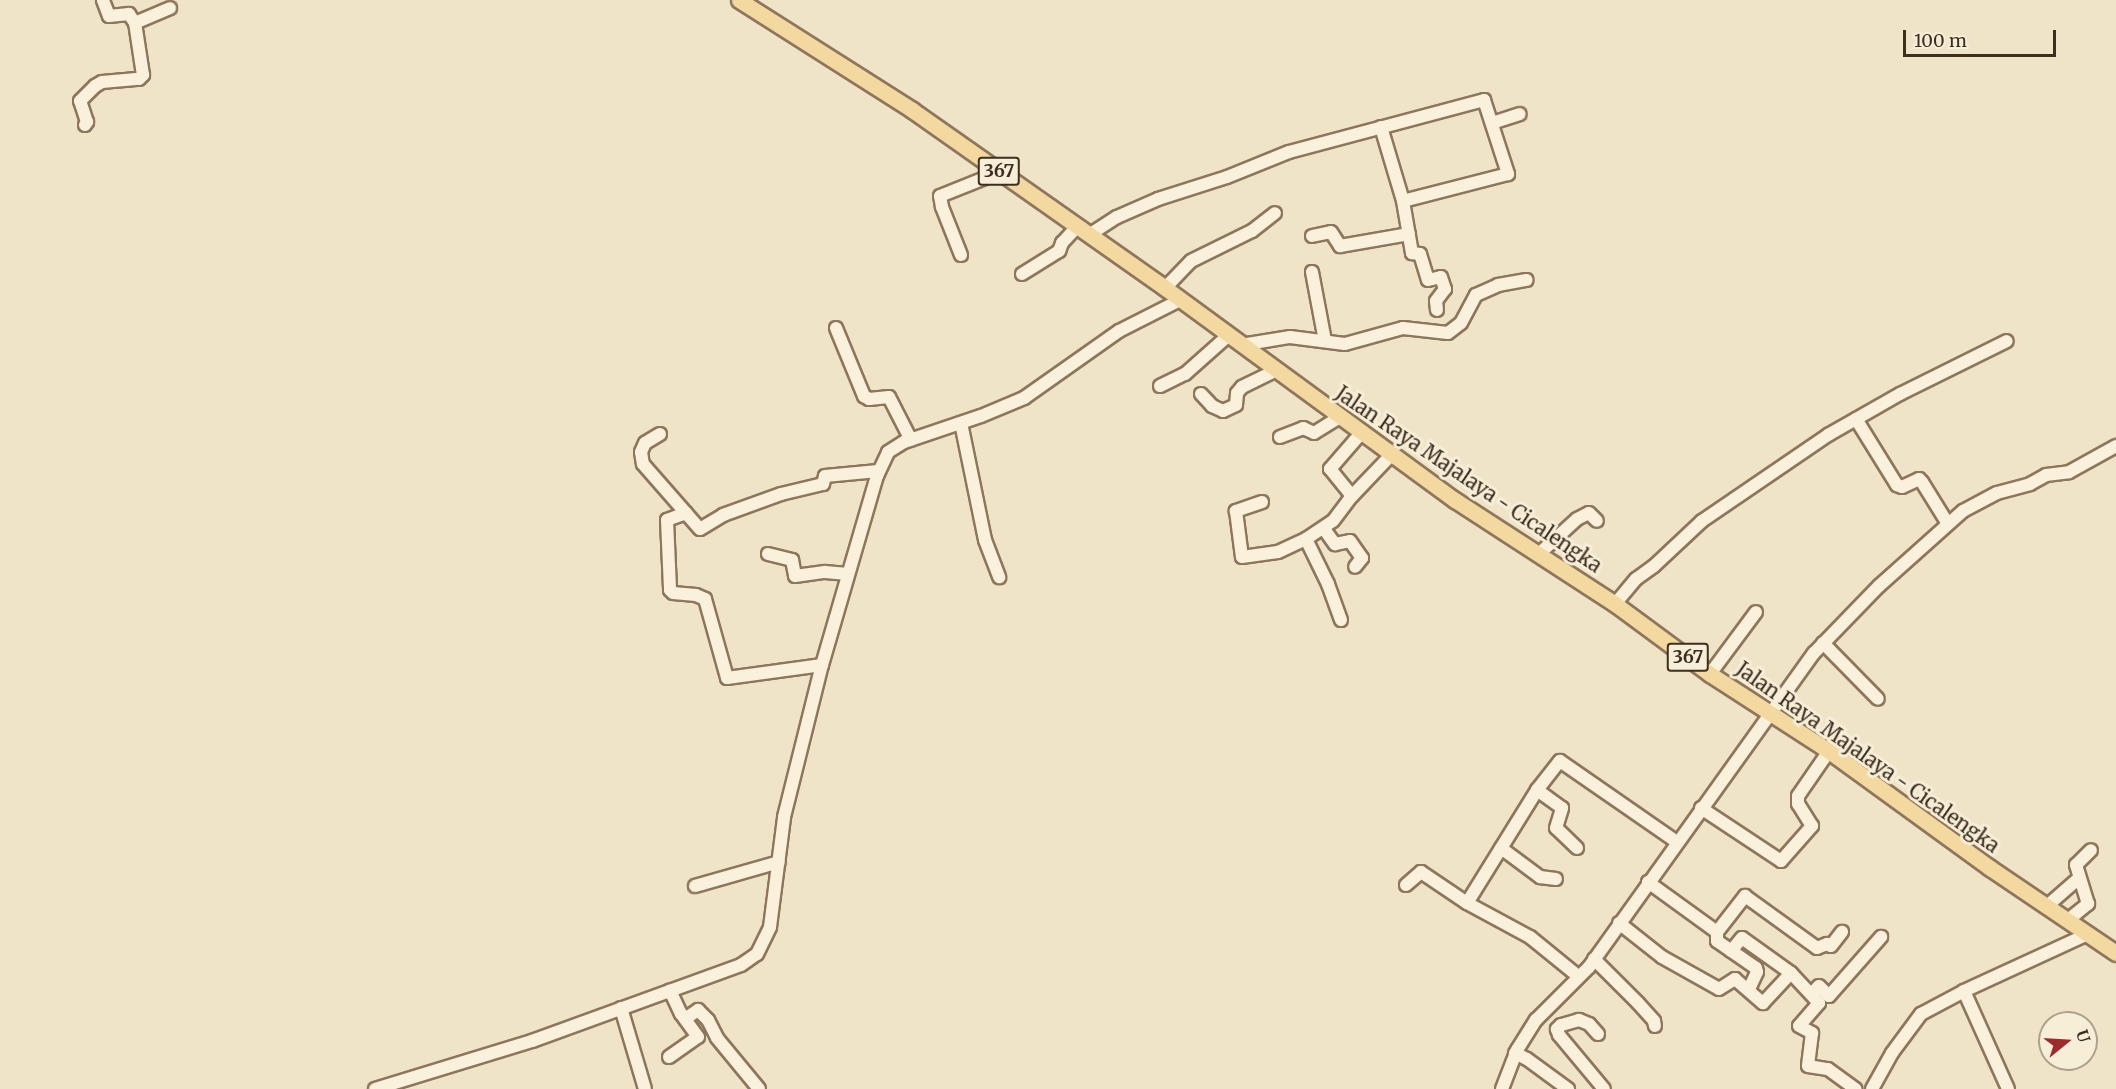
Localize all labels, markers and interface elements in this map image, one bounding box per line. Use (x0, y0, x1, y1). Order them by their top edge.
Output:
scale bar (1906, 18, 2059, 56)
text: 100 m (1914, 29, 1967, 52)
road number: 367 (976, 156, 1022, 186)
street label: Jalan Raya Majalaya - Cicalengka (1331, 381, 1607, 577)
road number: 367 (1666, 642, 1710, 672)
street label: Jalan Raya Majalaya - Cicalengka (1732, 657, 2004, 857)
north arrow (2038, 1011, 2098, 1071)
text: U (2072, 1027, 2095, 1045)

